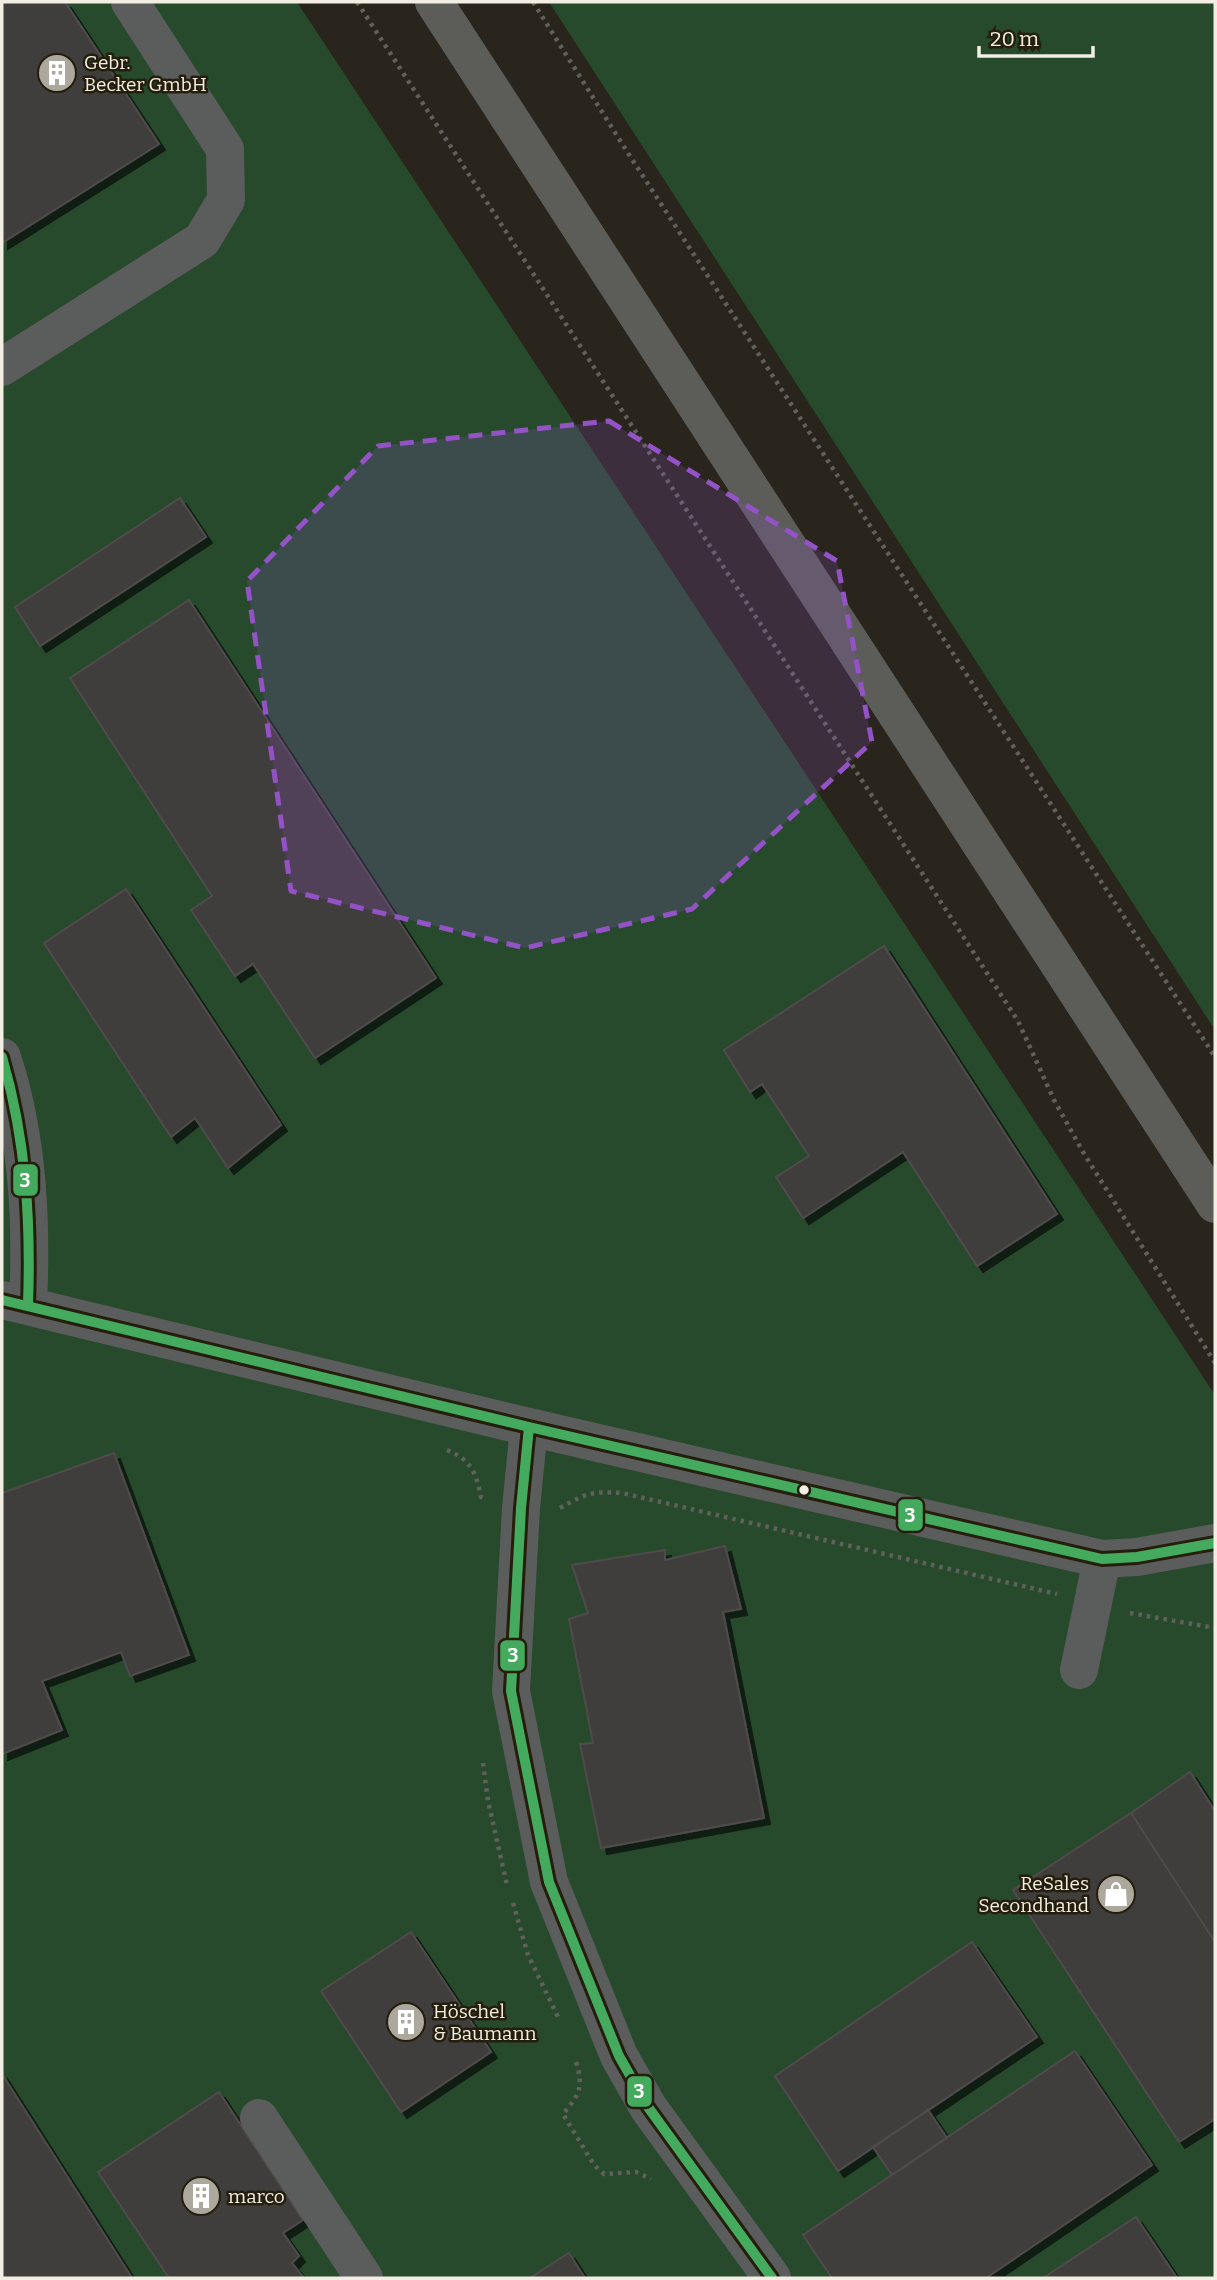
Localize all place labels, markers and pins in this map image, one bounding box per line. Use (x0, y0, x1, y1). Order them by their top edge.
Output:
place label: Gebr. Becker GmbH (84, 51, 207, 96)
building icon: Gebr. Becker GmbH (36, 52, 78, 94)
unlabelled marker (797, 1483, 811, 1497)
place label: ReSales Secondhand (978, 1872, 1089, 1917)
shop icon: ReSales Secondhand (1095, 1873, 1137, 1915)
place label: Höschel & Baumann (433, 2000, 536, 2045)
building icon: Höschel & Baumann (385, 2001, 427, 2043)
building icon: marco (180, 2175, 222, 2217)
place label: marco (228, 2185, 285, 2208)

